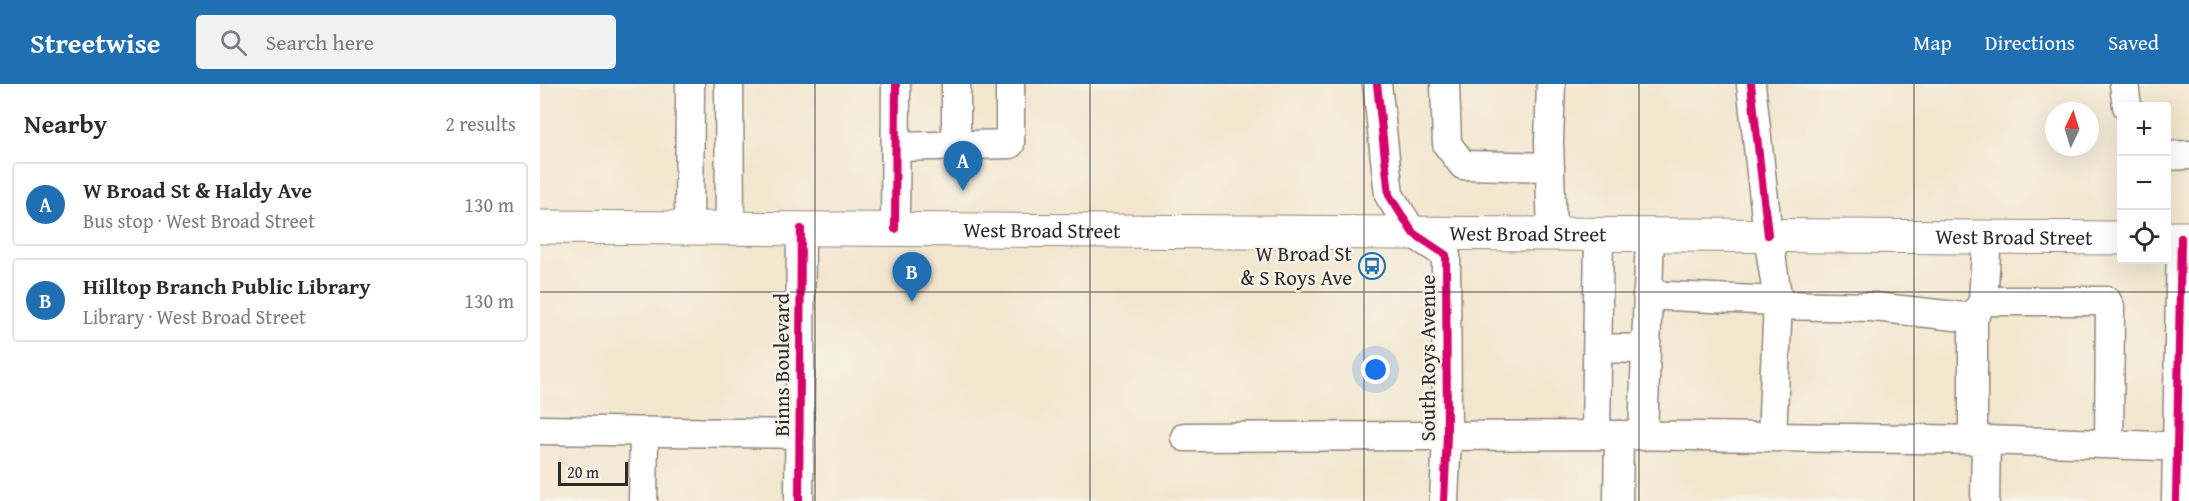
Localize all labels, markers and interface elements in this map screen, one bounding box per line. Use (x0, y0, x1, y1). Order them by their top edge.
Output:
search box (196, 15, 616, 69)
text: Streetwise (30, 22, 160, 63)
icon: search (217, 26, 250, 59)
text: Search here (265, 26, 374, 58)
text: Map (1913, 27, 1952, 58)
text: Directions (1985, 27, 2075, 58)
text: Saved (2108, 27, 2159, 58)
north arrow (2045, 102, 2099, 156)
map controls (2117, 102, 2171, 264)
button: + (2117, 102, 2171, 156)
text: Nearby (24, 104, 107, 143)
text: 2 results (445, 109, 516, 138)
pin: A (944, 141, 982, 191)
button: − (2117, 156, 2171, 210)
text: W Broad St & Haldy Ave (83, 174, 312, 206)
text: A (39, 190, 52, 219)
text: 130 m (464, 190, 514, 219)
text: Bus stop · West Broad Street (83, 206, 315, 235)
button: locate (2117, 210, 2171, 264)
street label: West Broad Street (963, 214, 1121, 246)
street label: West Broad Street (1449, 217, 1607, 249)
street label: West Broad Street (1935, 221, 2093, 253)
place label: W Broad St & S Roys Ave (1241, 238, 1353, 293)
bus stop icon: W Broad St & S Roys Ave (1357, 251, 1387, 281)
pin: B (892, 252, 932, 302)
text: Hilltop Branch Public Library (83, 270, 370, 302)
street label: South Roys Avenue (1412, 274, 1443, 441)
text: B (39, 286, 52, 315)
text: 130 m (464, 286, 514, 315)
street label: Binns Boulevard (766, 292, 797, 437)
text: Library · West Broad Street (83, 302, 306, 331)
your location (1361, 355, 1390, 384)
scale bar (558, 459, 628, 486)
text: 20 m (567, 460, 599, 484)

